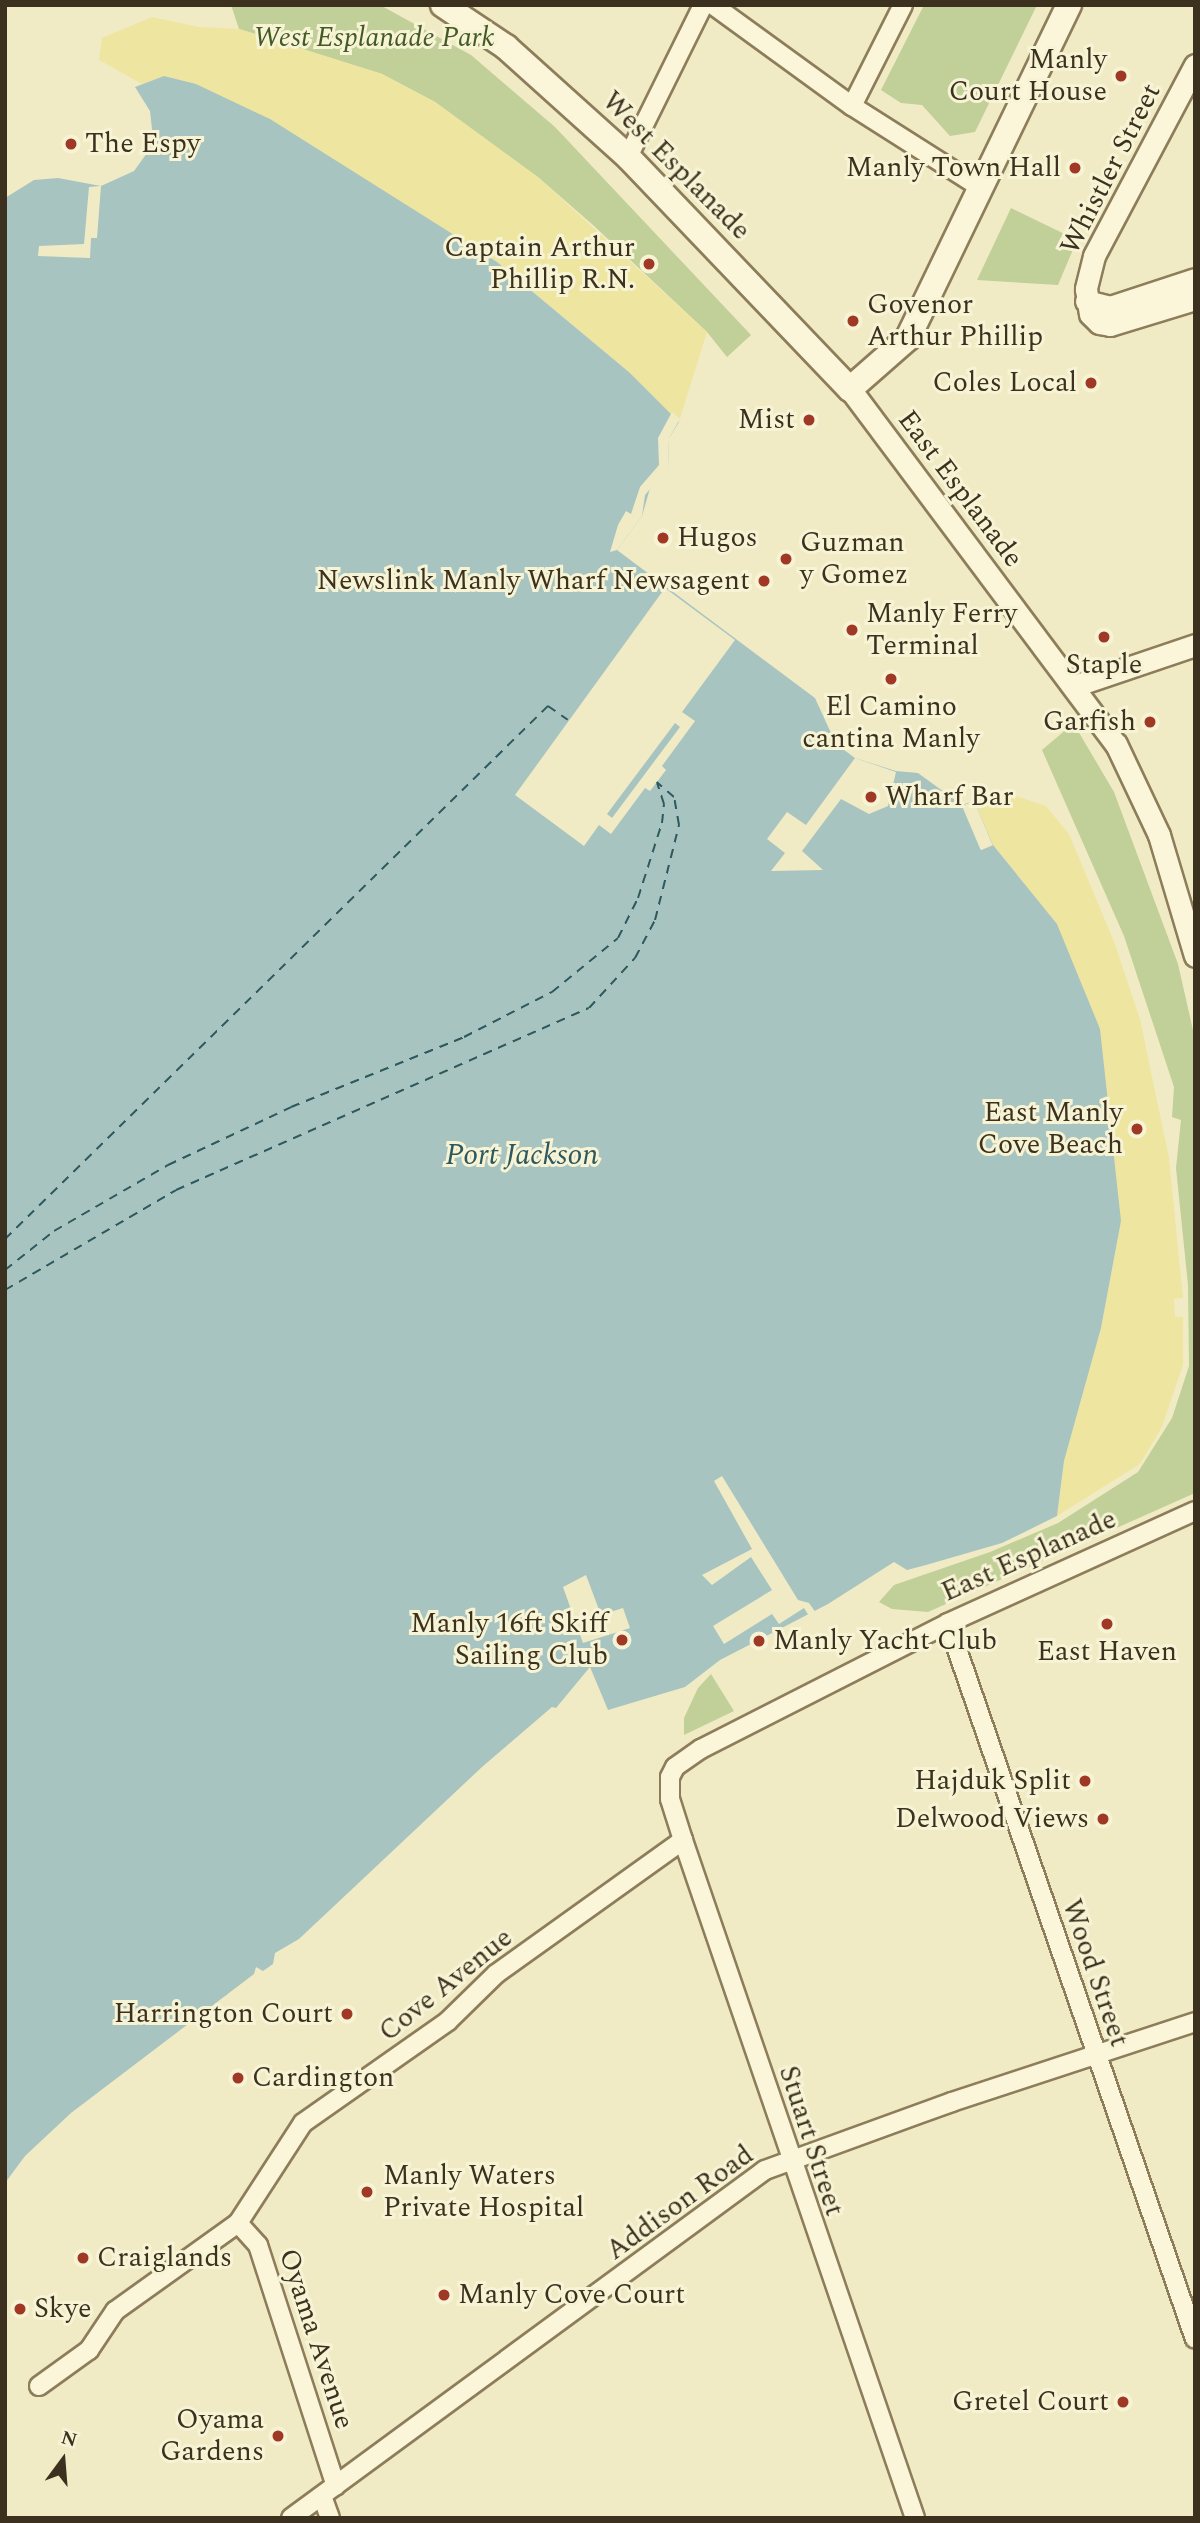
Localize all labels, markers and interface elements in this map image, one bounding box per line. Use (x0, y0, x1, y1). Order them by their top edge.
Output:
park label: West Esplanade Park (253, 21, 495, 55)
place label: Manly Court House (949, 43, 1107, 109)
marker: Manly Court House (1113, 68, 1129, 84)
street label: Whistler Street (1053, 78, 1169, 260)
street label: West Esplanade (595, 85, 757, 247)
place label: The Espy (85, 127, 200, 161)
marker: The Espy (63, 136, 79, 152)
place label: Manly Town Hall (846, 151, 1061, 185)
marker: Manly Town Hall (1067, 160, 1083, 176)
place label: Captain Arthur Phillip R.N. (444, 231, 635, 297)
marker: Captain Arthur Phillip R.N. (641, 256, 657, 272)
place label: Govenor Arthur Phillip (867, 288, 1043, 354)
marker: Govenor Arthur Phillip (845, 313, 861, 329)
place label: Coles Local (933, 366, 1077, 400)
marker: Coles Local (1083, 375, 1099, 391)
place label: Mist (738, 403, 795, 437)
street label: East Esplanade (890, 404, 1030, 574)
marker: Mist (801, 412, 817, 428)
place label: Hugos (677, 521, 758, 555)
place label: Guzman y Gomez (800, 526, 908, 592)
marker: Hugos (655, 530, 671, 546)
marker: Guzman y Gomez (778, 551, 794, 567)
place label: Newslink Manly Wharf Newsagent (317, 564, 750, 598)
marker: Newslink Manly Wharf Newsagent (756, 573, 772, 589)
place label: Manly Ferry Terminal (866, 597, 1017, 663)
marker: Manly Ferry Terminal (844, 622, 860, 638)
marker: Staple (1096, 629, 1112, 645)
place label: Staple (1066, 648, 1142, 682)
marker: El Camino cantina Manly (883, 671, 899, 687)
place label: El Camino cantina Manly (802, 690, 980, 756)
place label: Garfish (1043, 705, 1136, 739)
marker: Garfish (1142, 714, 1158, 730)
place label: Wharf Bar (885, 780, 1014, 814)
marker: Wharf Bar (863, 789, 879, 805)
place label: East Manly Cove Beach (978, 1096, 1123, 1162)
marker: East Manly Cove Beach (1129, 1121, 1145, 1137)
water label: Port Jackson (446, 1137, 598, 1173)
street label: East Esplanade (936, 1502, 1122, 1610)
place label: Manly 16ft Skiff Sailing Club (410, 1607, 608, 1673)
marker: East Haven (1099, 1616, 1115, 1632)
place label: Manly Yacht Club (773, 1624, 997, 1658)
marker: Manly 16ft Skiff Sailing Club (614, 1632, 630, 1648)
marker: Manly Yacht Club (751, 1633, 767, 1649)
place label: East Haven (1037, 1635, 1177, 1669)
place label: Hajduk Split (914, 1764, 1071, 1798)
marker: Hajduk Split (1077, 1773, 1093, 1789)
place label: Delwood Views (895, 1802, 1089, 1836)
marker: Delwood Views (1095, 1811, 1111, 1827)
street label: Wood Street (1054, 1895, 1136, 2051)
street label: Cove Avenue (373, 1921, 519, 2049)
place label: Harrington Court (114, 1997, 333, 2031)
marker: Harrington Court (339, 2006, 355, 2022)
place label: Cardington (252, 2061, 394, 2095)
street label: Stuart Street (771, 2062, 851, 2220)
marker: Cardington (230, 2070, 246, 2086)
street label: Addison Road (600, 2138, 760, 2268)
place label: Manly Waters Private Hospital (383, 2159, 584, 2225)
marker: Manly Waters Private Hospital (357, 2182, 377, 2202)
place label: Craiglands (97, 2241, 232, 2275)
street label: Oyama Avenue (271, 2245, 361, 2433)
marker: Craiglands (75, 2250, 91, 2266)
place label: Manly Cove Court (458, 2278, 685, 2312)
marker: Manly Cove Court (436, 2287, 452, 2303)
place label: Skye (34, 2292, 91, 2326)
marker: Skye (12, 2301, 28, 2317)
place label: Gretel Court (952, 2385, 1109, 2419)
marker: Gretel Court (1115, 2394, 1131, 2410)
place label: Oyama Gardens (160, 2403, 264, 2469)
text: N (57, 2423, 80, 2455)
north arrow (28, 2425, 98, 2495)
marker: Oyama Gardens (270, 2428, 286, 2444)

